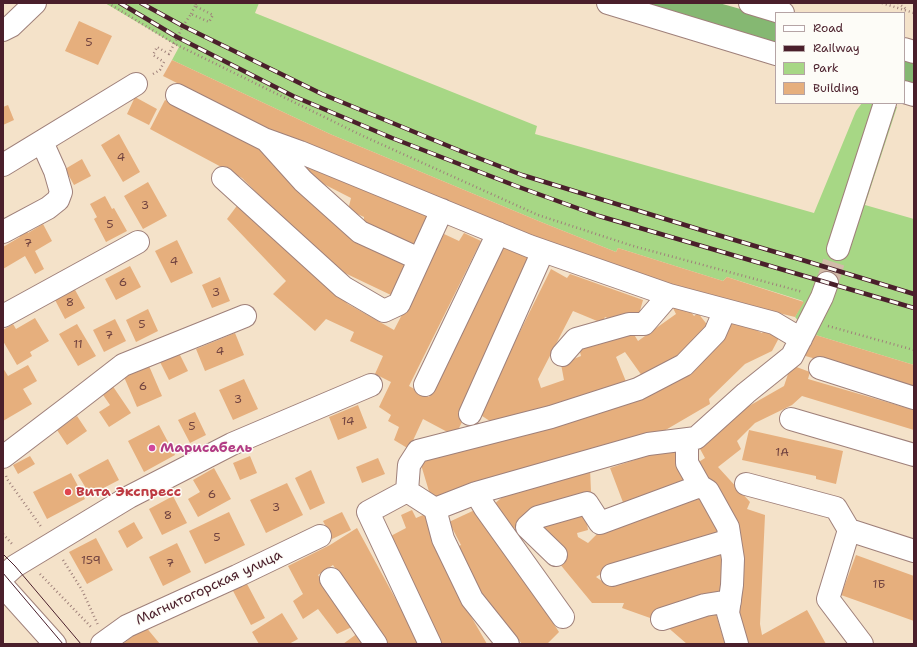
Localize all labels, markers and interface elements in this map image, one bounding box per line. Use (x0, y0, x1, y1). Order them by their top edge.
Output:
legend (775, 12, 905, 104)
text: Road (813, 20, 843, 36)
house number: 5 (85, 36, 93, 50)
text: Railway (813, 40, 860, 56)
text: Park (813, 60, 839, 76)
text: Building (813, 80, 859, 96)
house number: 4 (117, 151, 125, 165)
house number: 3 (141, 199, 149, 213)
house number: 5 (106, 218, 114, 232)
house number: 7 (24, 237, 32, 251)
house number: 4 (170, 255, 178, 269)
house number: 6 (119, 276, 127, 290)
house number: 3 (212, 286, 220, 300)
house number: 8 (66, 296, 74, 310)
house number: 5 (138, 318, 146, 332)
house number: 7 (105, 329, 113, 343)
house number: 11 (73, 338, 83, 352)
house number: 4 (216, 345, 224, 359)
house number: 6 (139, 380, 147, 394)
house number: 3 (234, 393, 242, 407)
house number: 14 (342, 415, 354, 429)
house number: 5 (188, 420, 196, 434)
place label: Марисабель (160, 440, 252, 456)
marker: Марисабель (147, 443, 157, 453)
house number: 1А (775, 446, 789, 460)
place label: Вита Экспресс (76, 484, 181, 500)
marker: Вита Экспресс (63, 487, 73, 497)
house number: 6 (208, 488, 216, 502)
house number: 3 (272, 501, 280, 515)
house number: 8 (164, 509, 172, 523)
house number: 5 (213, 531, 221, 545)
street label: Магнитогорская улица (133, 547, 285, 629)
house number: 159 (81, 554, 101, 568)
house number: 7 (166, 557, 174, 571)
house number: 1Б (873, 578, 885, 592)

